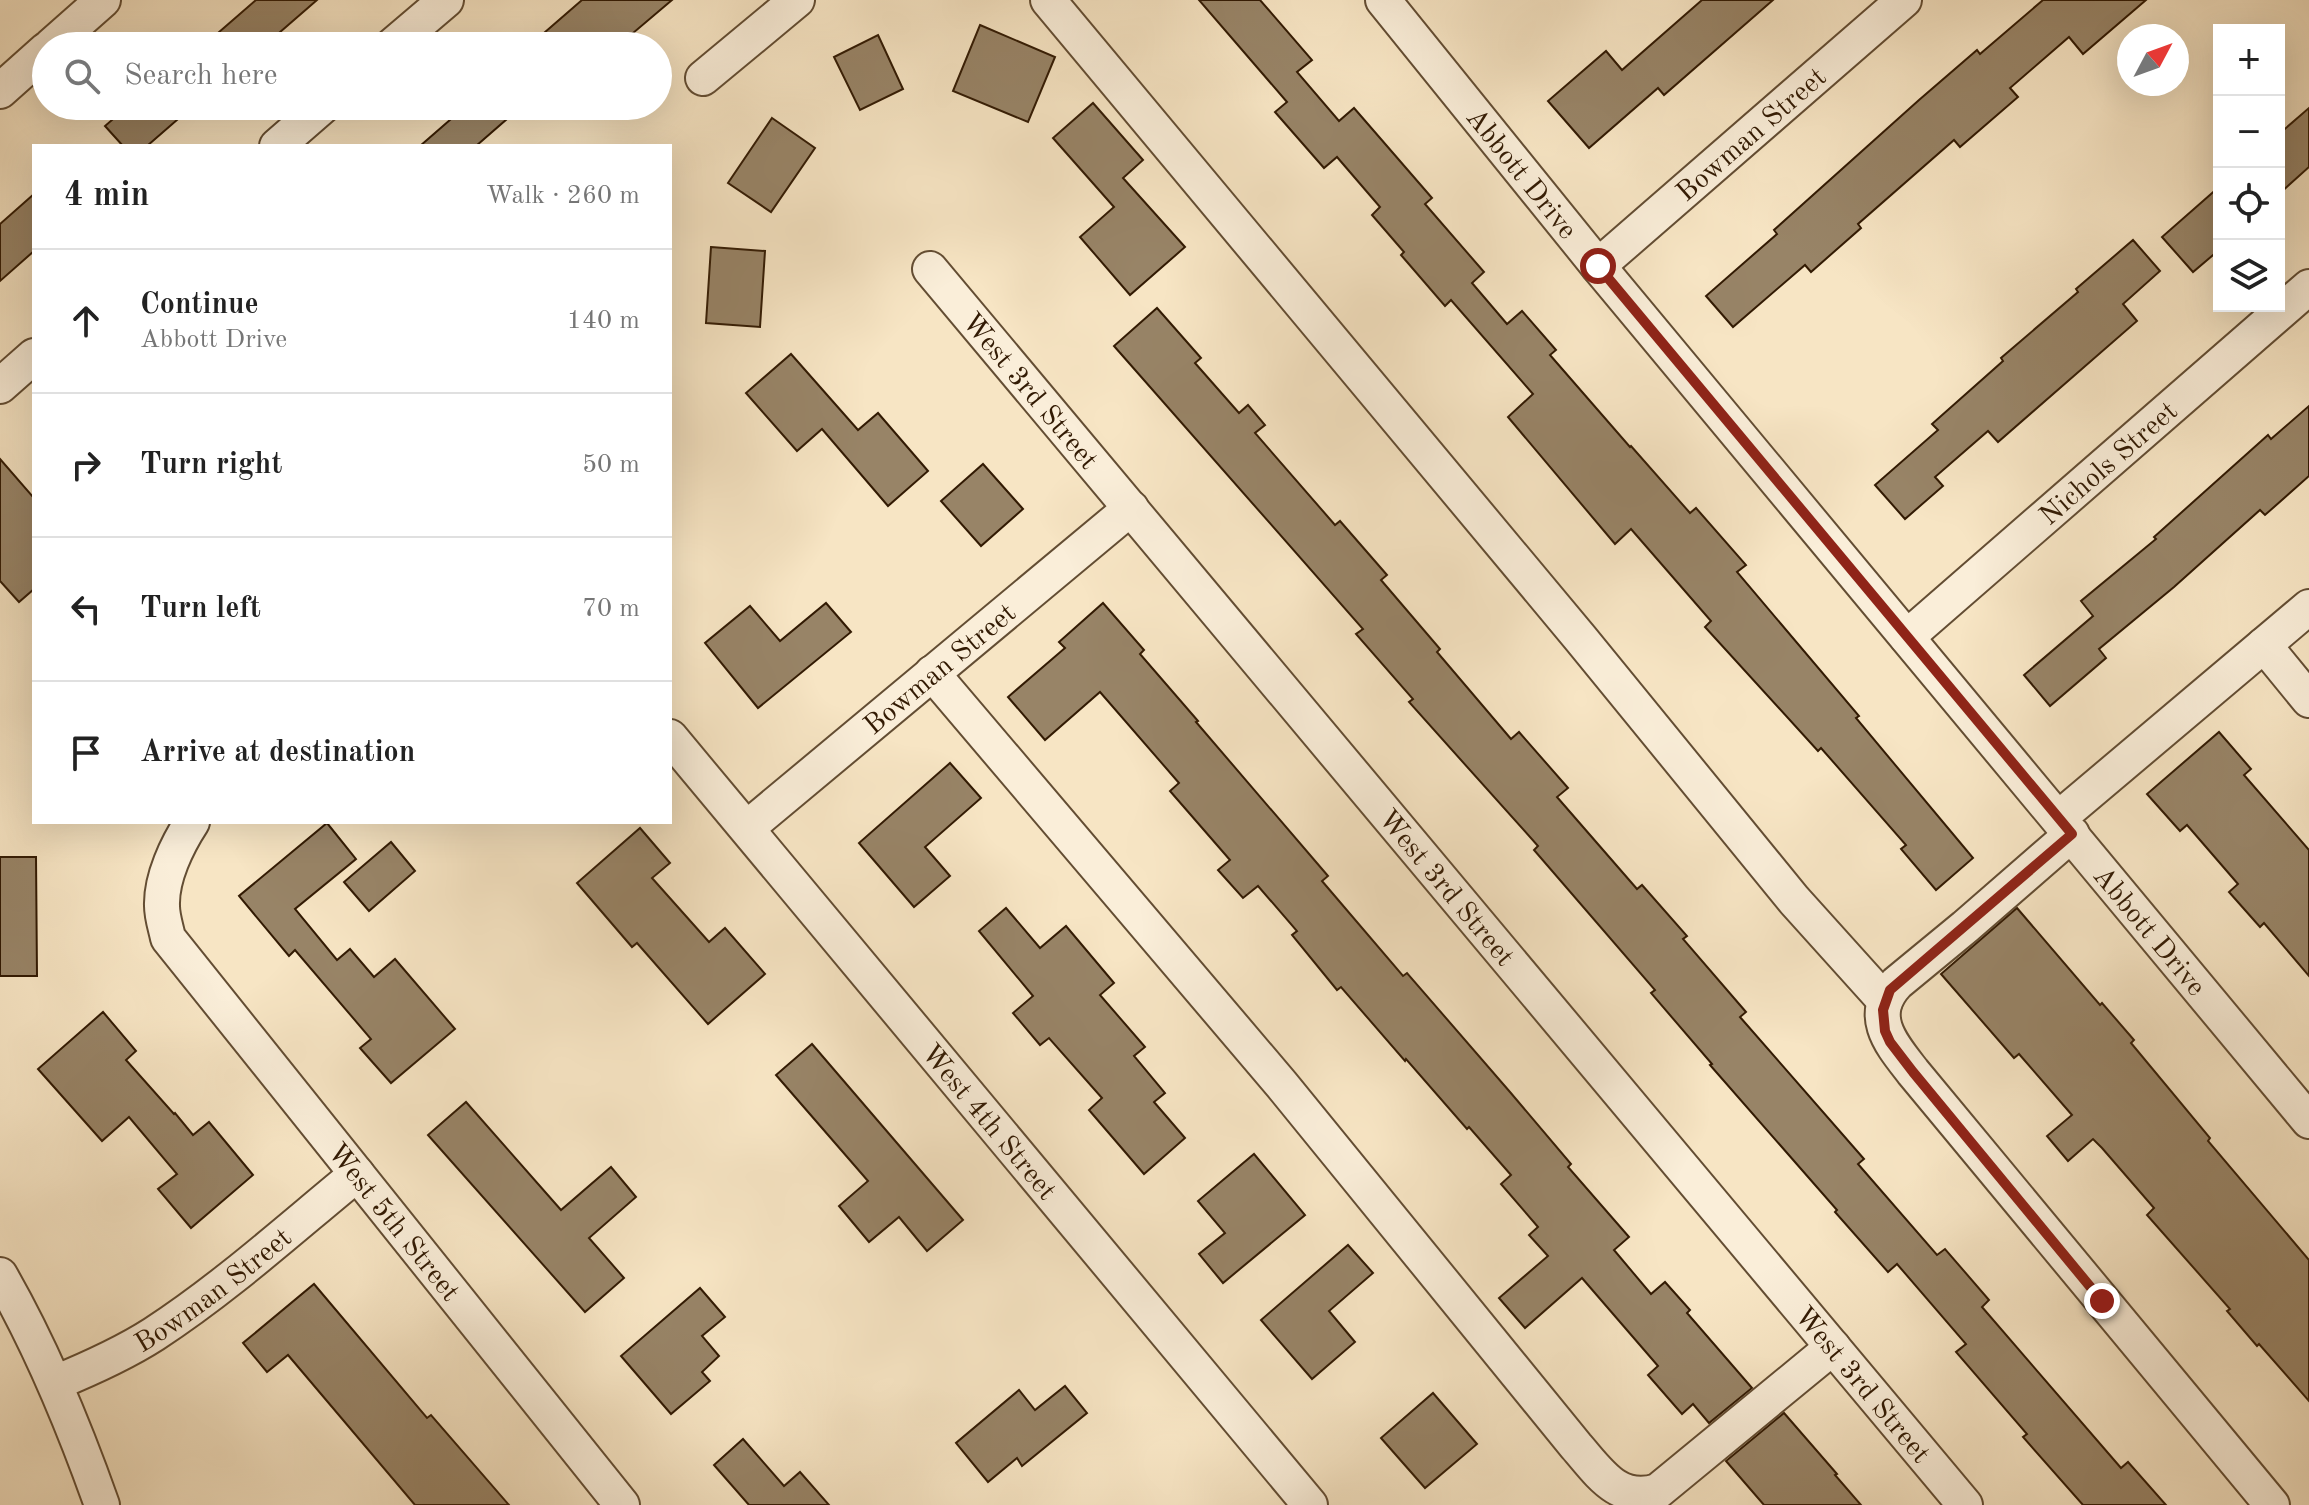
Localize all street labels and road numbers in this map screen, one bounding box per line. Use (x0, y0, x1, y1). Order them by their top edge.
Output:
street label: Bowman Street (1672, 64, 1832, 208)
street label: Abbott Drive (1459, 104, 1581, 245)
street label: West 3rd Street (956, 309, 1102, 476)
street label: Nichols Street (2035, 397, 2184, 532)
street label: Bowman Street (860, 599, 1022, 741)
street label: West 3rd Street (1372, 805, 1518, 972)
street label: Abbott Drive (2087, 862, 2210, 1002)
street label: West 4th Street (915, 1040, 1060, 1206)
street label: West 5th Street (321, 1139, 464, 1307)
street label: Bowman Street (131, 1224, 298, 1359)
street label: West 3rd Street (1788, 1302, 1934, 1469)

